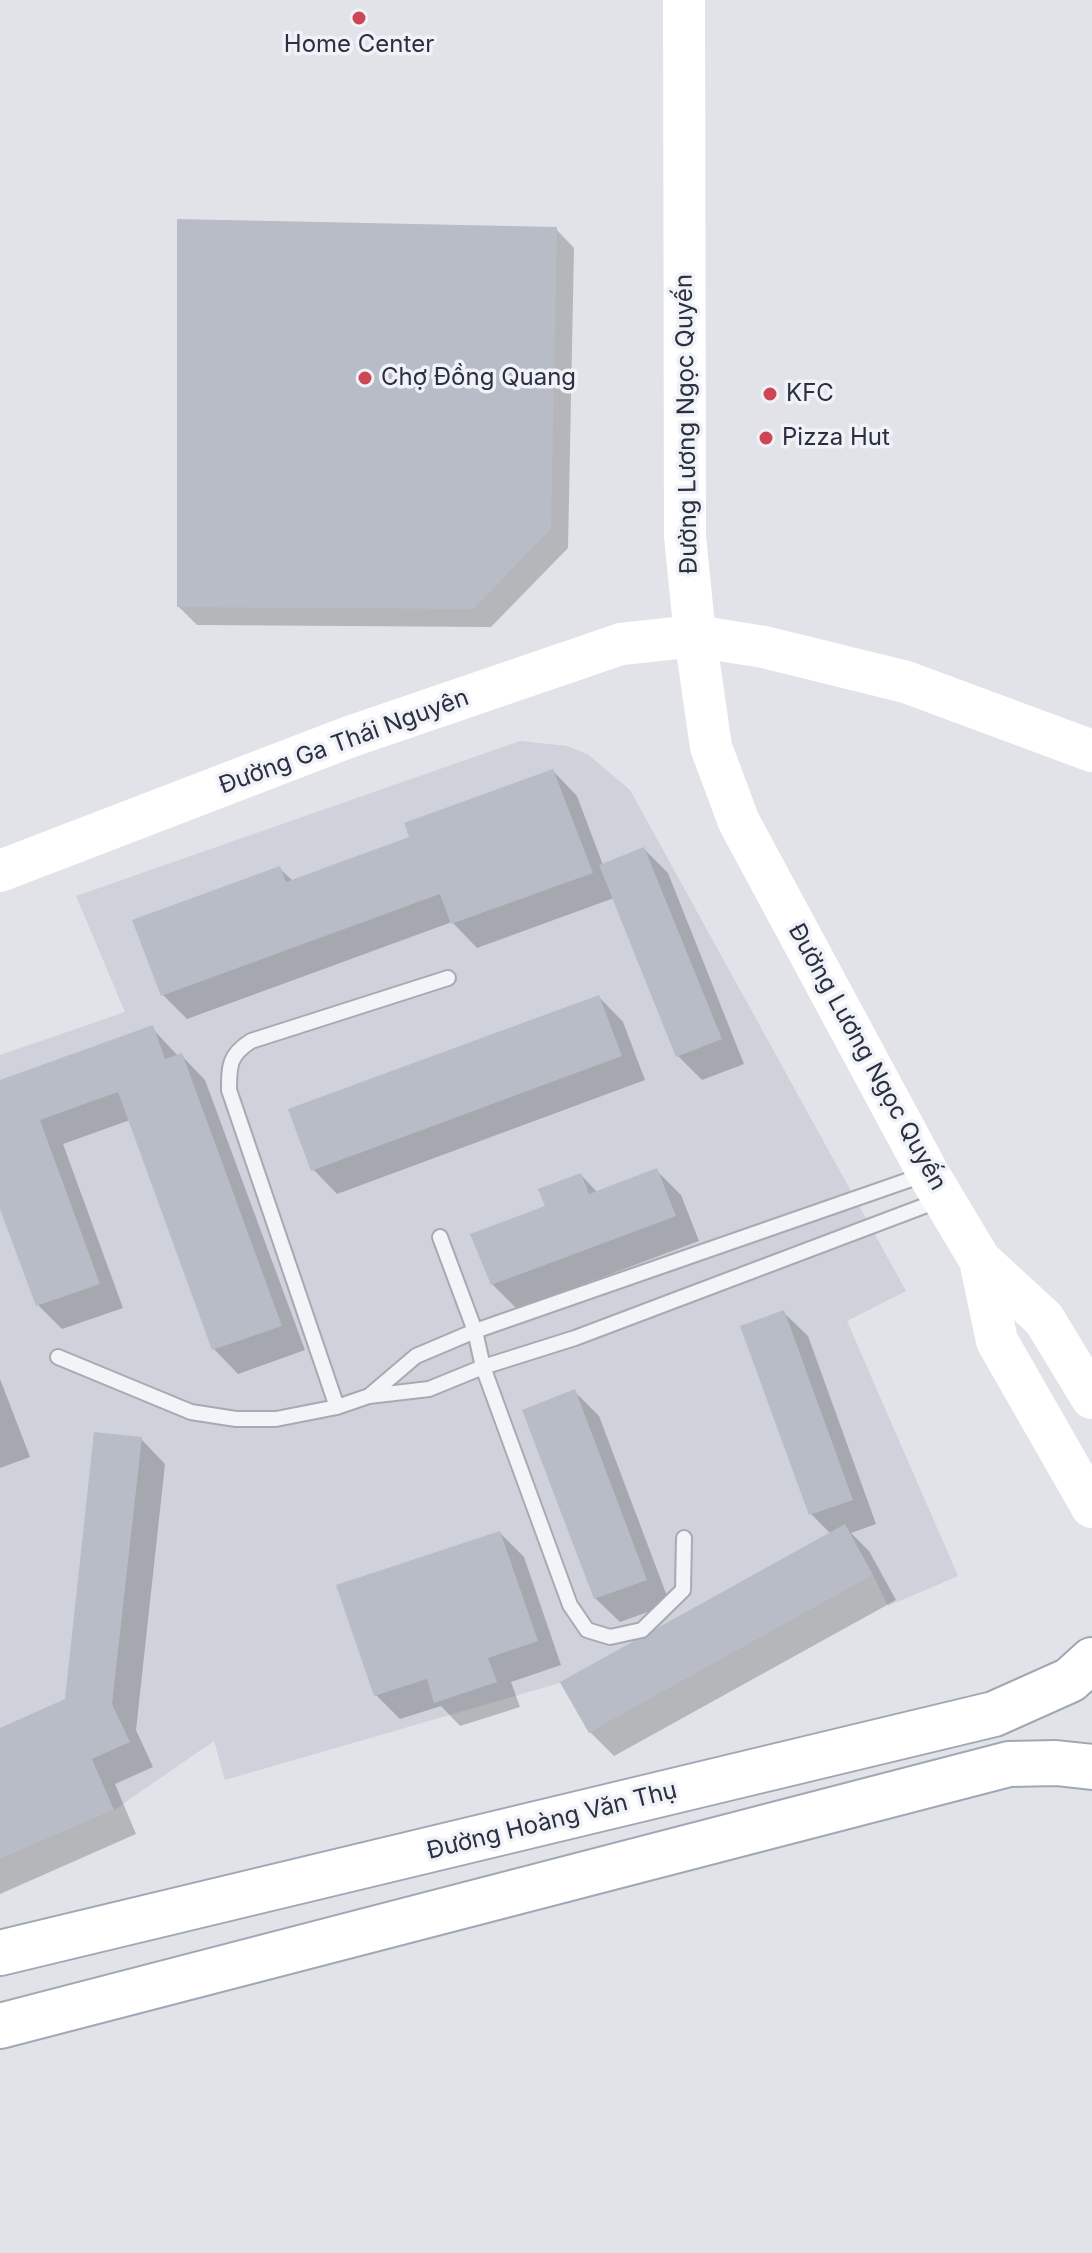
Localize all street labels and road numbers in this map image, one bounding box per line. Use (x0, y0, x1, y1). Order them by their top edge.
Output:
street label: Đường Lương Ngọc Quyến (670, 274, 704, 574)
street label: Đường Ga Thái Nguyên (215, 683, 473, 801)
street label: Đường Lương Ngọc Quyến (782, 919, 952, 1195)
street label: Đường Hoàng Văn Thụ (424, 1776, 680, 1866)

